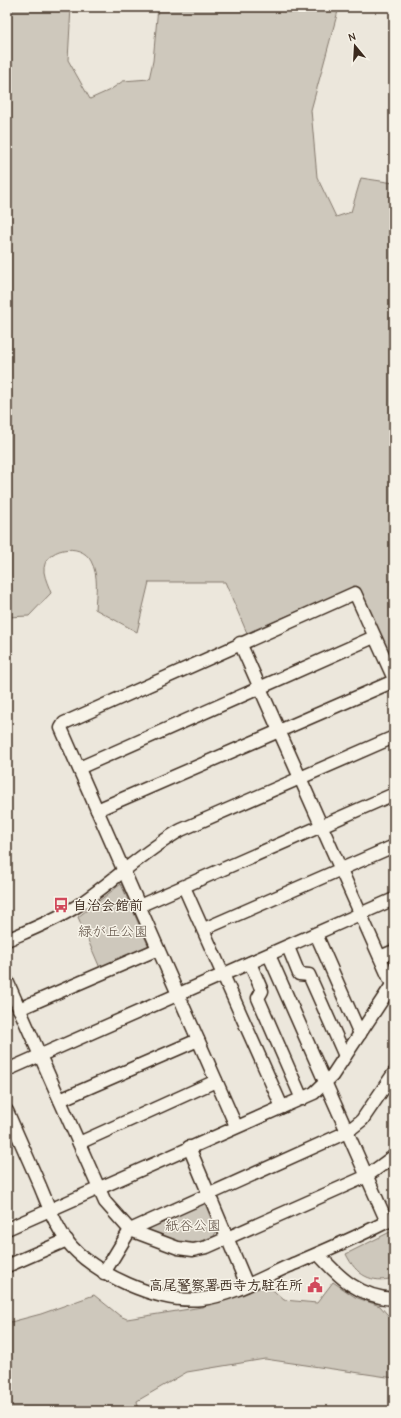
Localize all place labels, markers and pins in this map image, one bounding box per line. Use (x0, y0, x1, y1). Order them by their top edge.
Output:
bus stop icon: 自治会館前 (52, 896, 70, 914)
place label: 自治会館前 (73, 897, 143, 914)
public building icon: 高尾警察署西寺方駐在所 (306, 1276, 324, 1294)
place label: 高尾警察署西寺方駐在所 (149, 1277, 303, 1294)

